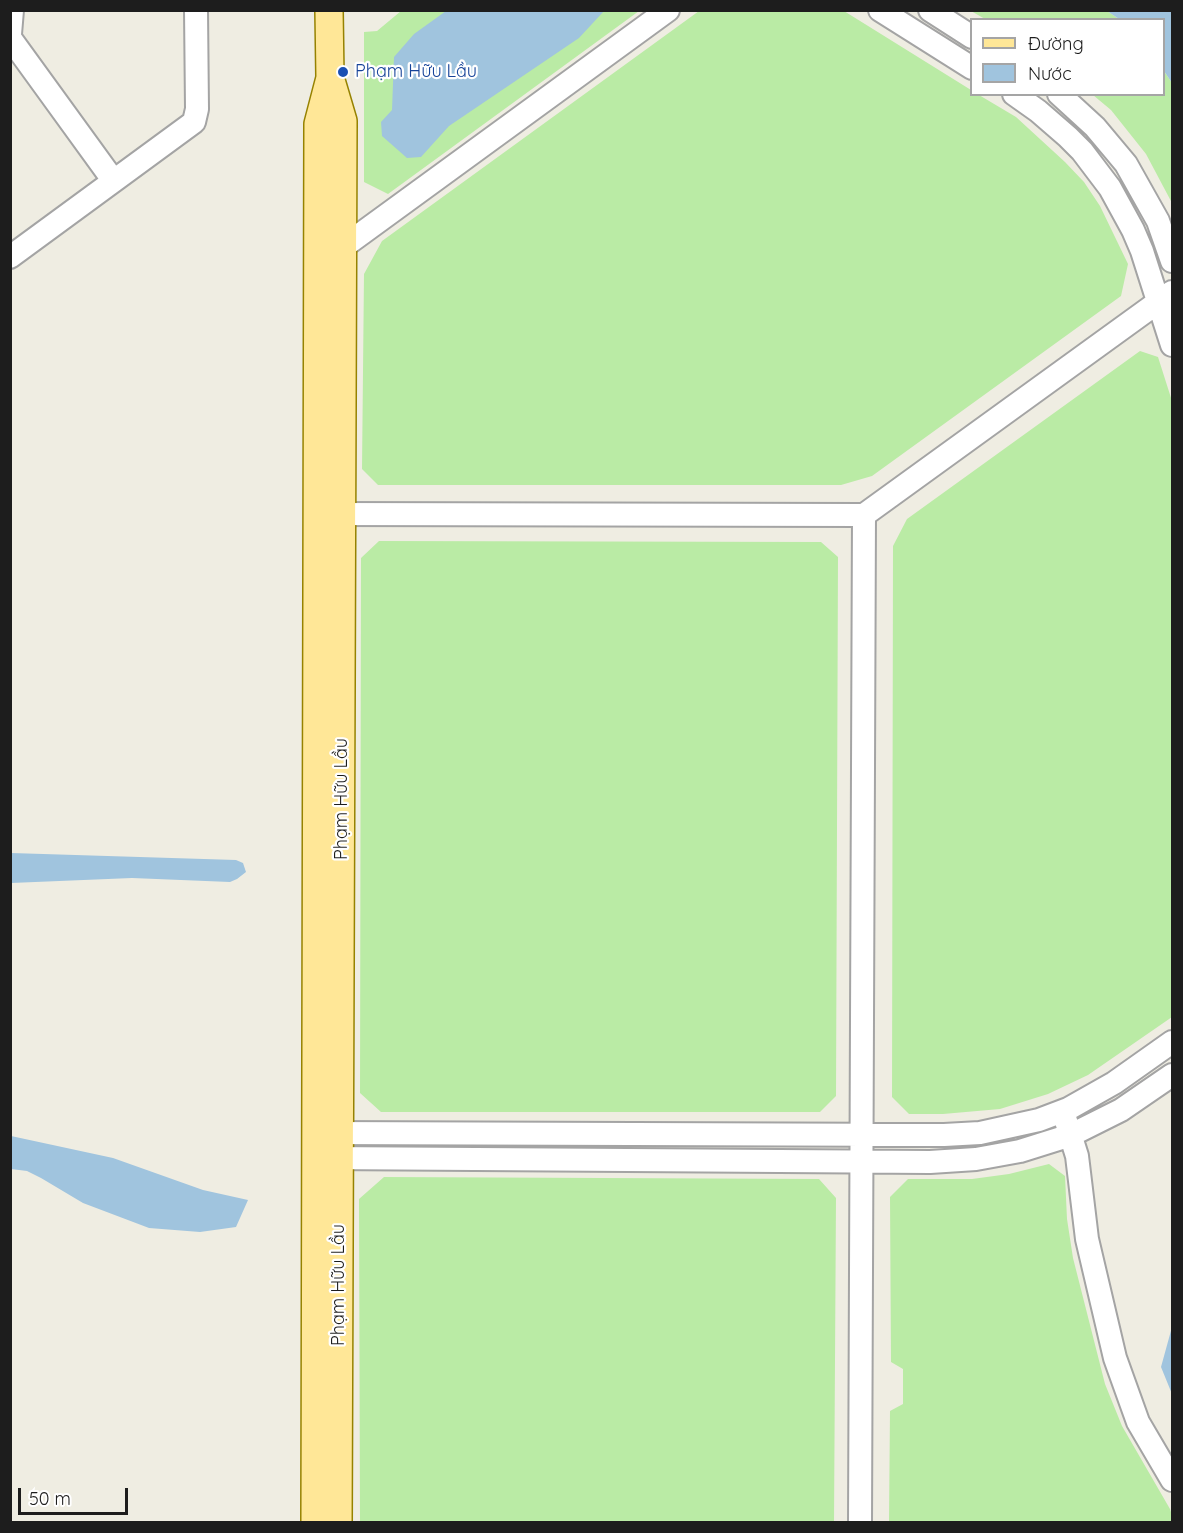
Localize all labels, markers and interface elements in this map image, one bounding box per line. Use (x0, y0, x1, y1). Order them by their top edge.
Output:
legend (970, 18, 1165, 96)
text: Đường (1028, 32, 1084, 55)
place label: Phạm Hữu Lầu (355, 61, 477, 83)
text: Nước (1028, 62, 1072, 85)
marker: Phạm Hữu Lầu (336, 65, 350, 79)
street label: Phạm Hữu Lầu (331, 738, 353, 860)
street label: Phạm Hữu Lầu (328, 1224, 350, 1346)
scale bar (21, 1476, 130, 1514)
text: 50 m (29, 1487, 71, 1510)

